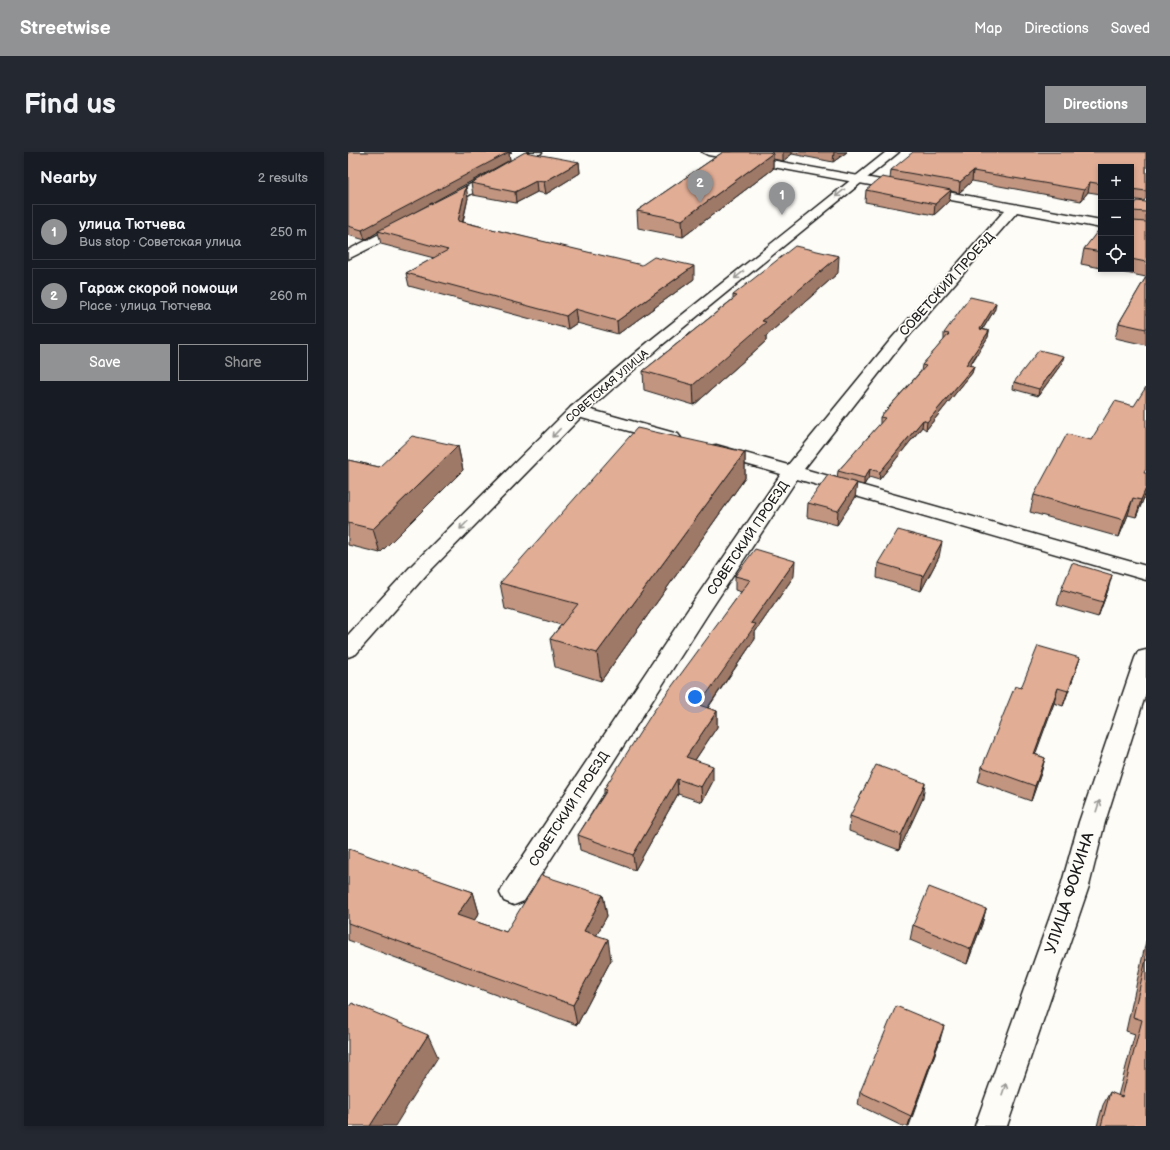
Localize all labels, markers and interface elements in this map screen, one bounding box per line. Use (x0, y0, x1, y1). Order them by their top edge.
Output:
text: Streetwise (20, 17, 111, 40)
text: Map (974, 20, 1002, 37)
text: Directions (1024, 20, 1089, 37)
text: Saved (1111, 20, 1150, 37)
button: Directions (1045, 86, 1146, 123)
text: Find us (24, 88, 116, 121)
map controls (1098, 164, 1134, 272)
button: + (1098, 164, 1134, 200)
text: Nearby (40, 168, 97, 188)
text: 2 results (258, 170, 308, 186)
pin: 2 (687, 170, 713, 203)
pin: 1 (769, 182, 795, 215)
one-way arrow (835, 189, 846, 198)
button: − (1098, 200, 1134, 236)
text: улица Тютчева (79, 215, 185, 234)
text: 1 (51, 224, 57, 240)
text: 250 m (270, 224, 307, 240)
street label: СОВЕТСКИЙ ПРОЕЗД (896, 229, 998, 339)
text: Bus stop · Советская улица (79, 234, 241, 250)
button: locate (1098, 236, 1134, 272)
one-way arrow (734, 271, 745, 280)
text: Гараж скорой помощи (79, 279, 238, 298)
text: 2 (50, 288, 58, 304)
text: 260 m (269, 288, 307, 304)
text: Place · улица Тютчева (79, 298, 211, 314)
button: Save (40, 344, 170, 381)
button: Share (178, 344, 308, 381)
street label: СОВЕТСКАЯ УЛИЦА (563, 347, 651, 425)
one-way arrow (551, 428, 561, 438)
street label: СОВЕТСКИЙ ПРОЕЗД (704, 478, 792, 598)
one-way arrow (459, 520, 469, 530)
your location (685, 687, 705, 707)
street label: СОВЕТСКИЙ ПРОЕЗД (526, 748, 612, 870)
one-way arrow (1094, 801, 1102, 813)
street label: УЛИЦА ФОКИНА (1041, 830, 1099, 956)
one-way arrow (1000, 1084, 1008, 1096)

